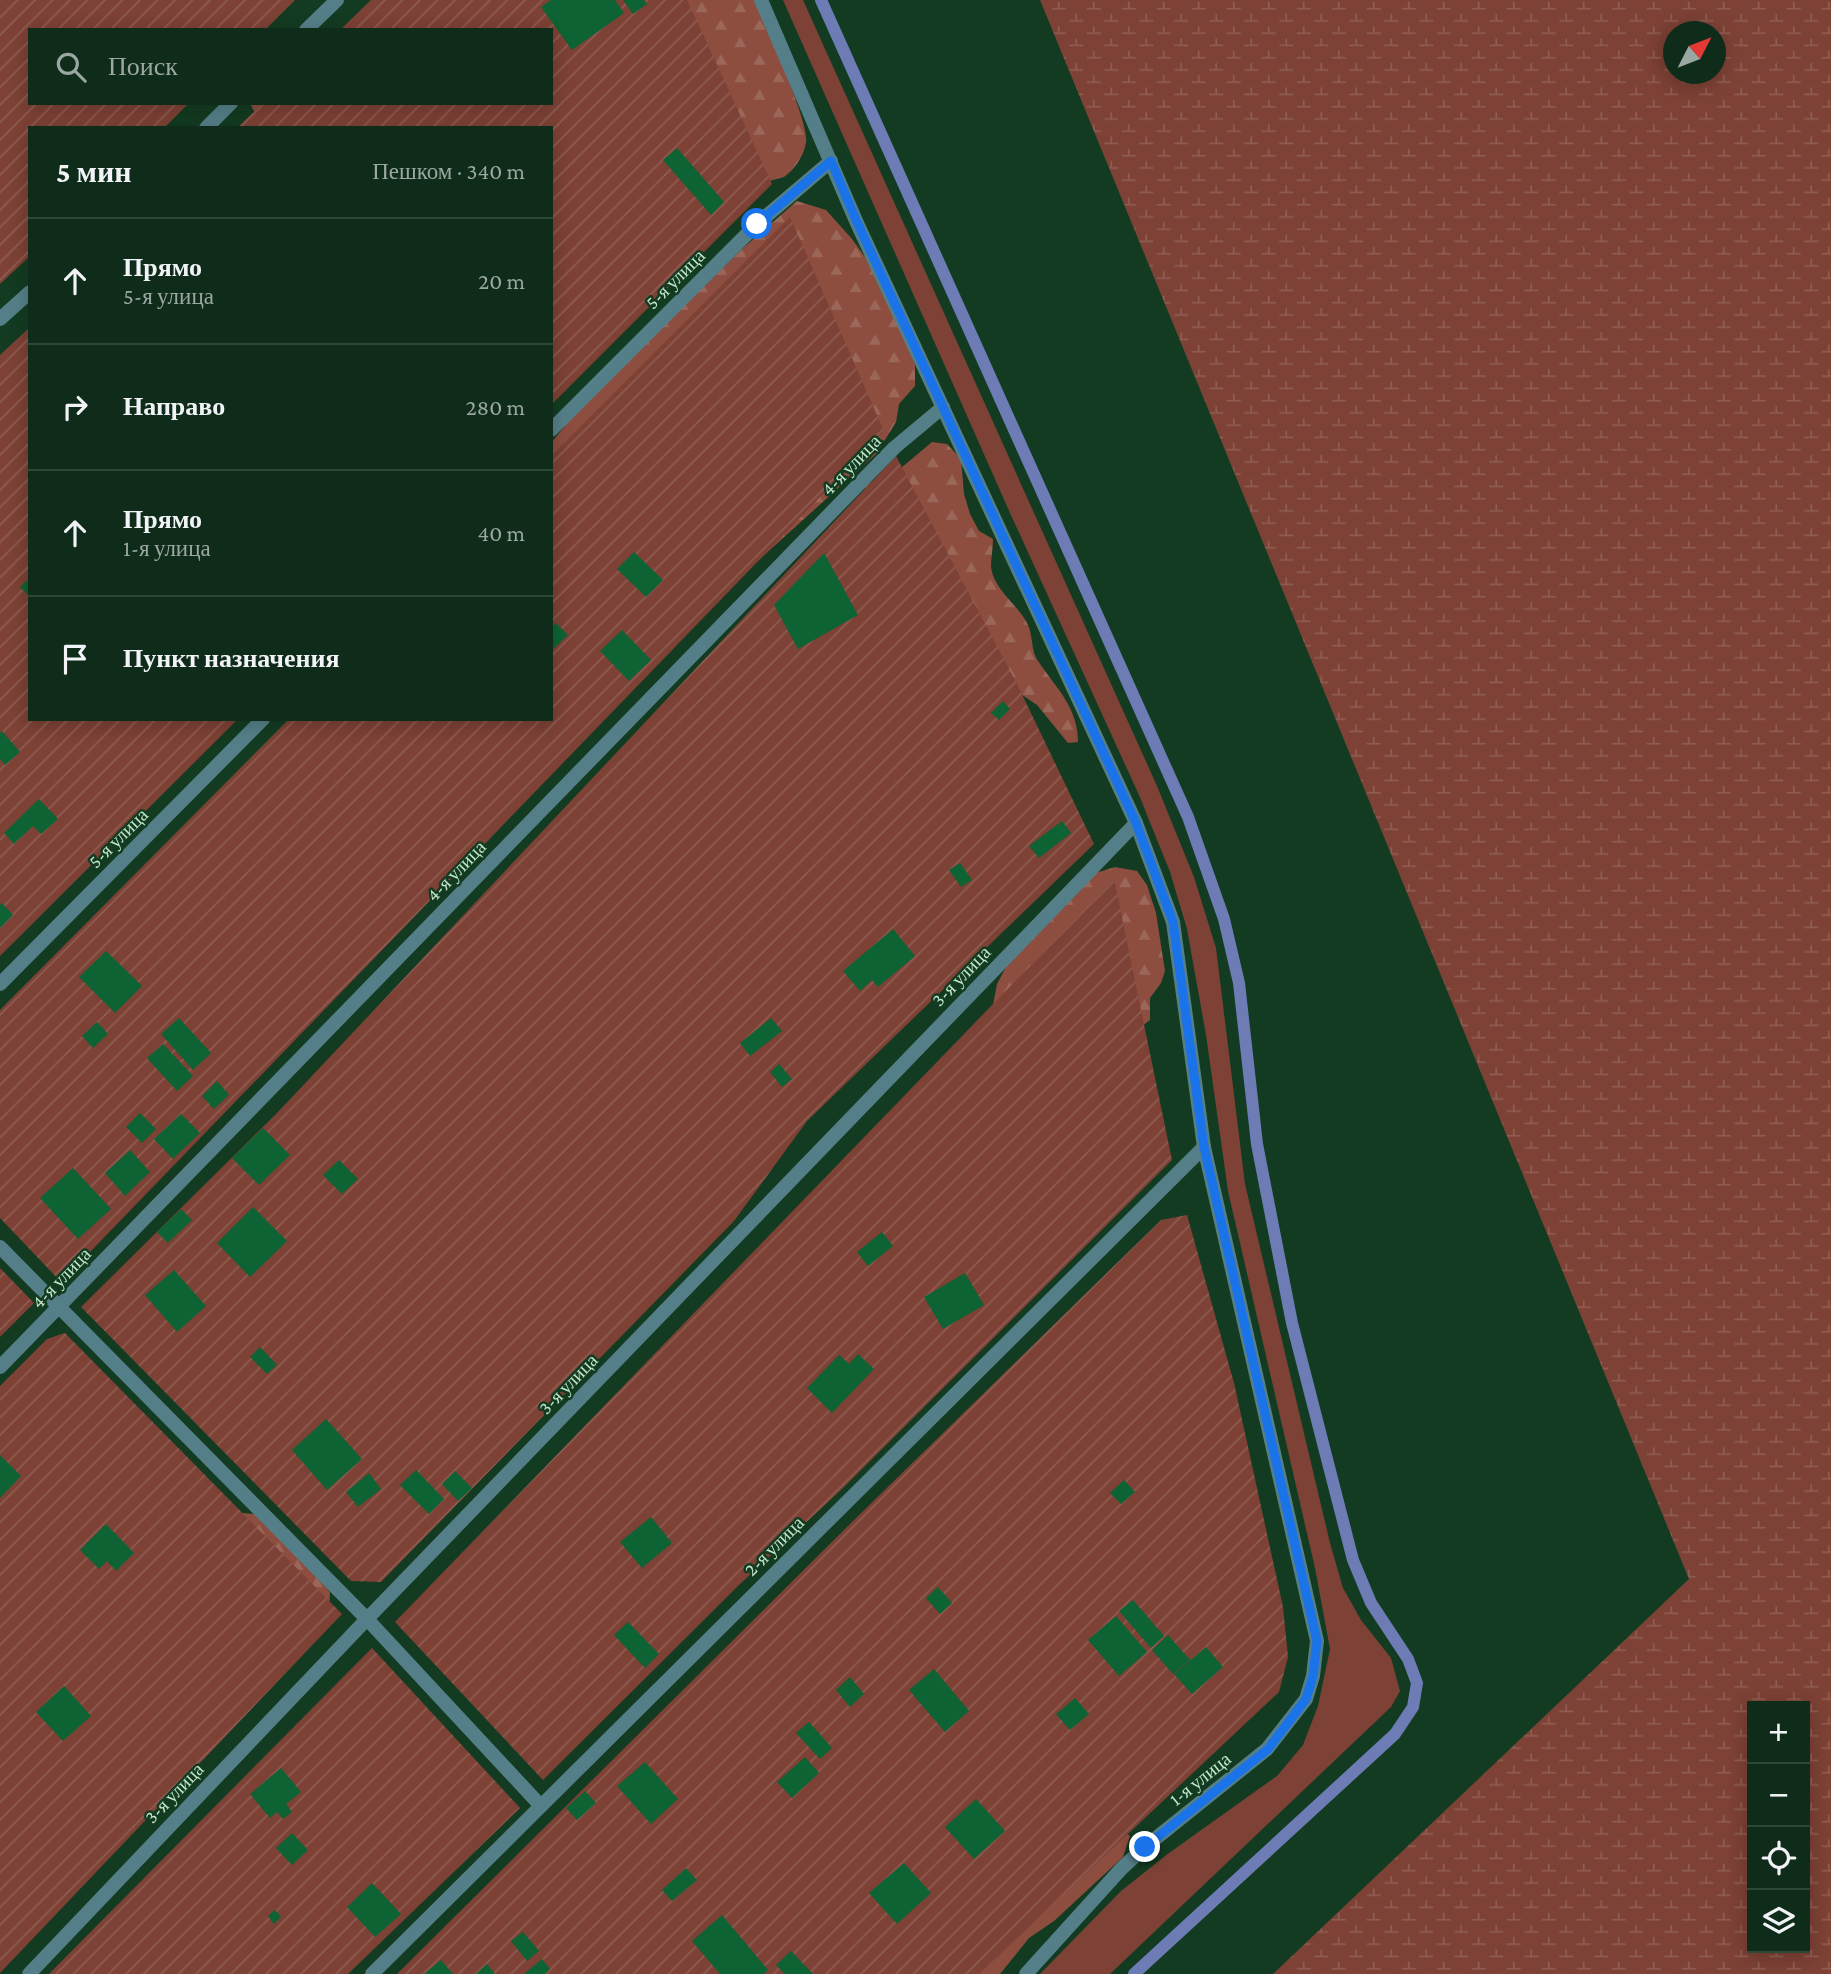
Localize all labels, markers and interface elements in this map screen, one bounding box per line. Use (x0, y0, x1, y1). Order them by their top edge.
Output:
north arrow (1663, 21, 1726, 84)
search box (28, 28, 553, 105)
icon: search (52, 48, 90, 86)
text: Поиск (108, 52, 178, 81)
text: 5 мин (56, 155, 131, 188)
text: Пешком · 340 m (372, 158, 525, 184)
route start (741, 208, 772, 239)
street label: 5-я улица (641, 245, 709, 313)
text: Прямо (123, 253, 202, 282)
icon: ahead (56, 262, 94, 300)
text: 20 m (478, 268, 525, 294)
text: 5-я улица (123, 283, 214, 309)
icon: right (56, 388, 94, 426)
text: Направо (123, 392, 225, 421)
text: 280 m (466, 394, 525, 420)
street label: 4-я улица (817, 430, 885, 500)
text: Прямо (123, 505, 202, 534)
icon: ahead (56, 514, 94, 552)
text: 40 m (477, 520, 525, 546)
text: 1-я улица (123, 535, 211, 561)
icon: arrive (56, 640, 94, 678)
text: Пункт назначения (123, 644, 340, 673)
street label: 5-я улица (84, 804, 152, 872)
street label: 4-я улица (422, 836, 490, 906)
street label: 3-я улица (927, 941, 995, 1010)
street label: 4-я улица (27, 1243, 95, 1313)
street label: 3-я улица (534, 1349, 602, 1418)
street label: 2-я улица (740, 1512, 808, 1580)
map controls (1747, 1701, 1810, 1953)
button: + (1747, 1701, 1810, 1764)
street label: 1-я улица (1165, 1748, 1235, 1810)
street label: 3-я улица (140, 1758, 208, 1827)
button: − (1747, 1764, 1810, 1827)
button: locate (1747, 1827, 1810, 1890)
route end (1129, 1831, 1160, 1862)
button: layers (1747, 1890, 1810, 1953)

